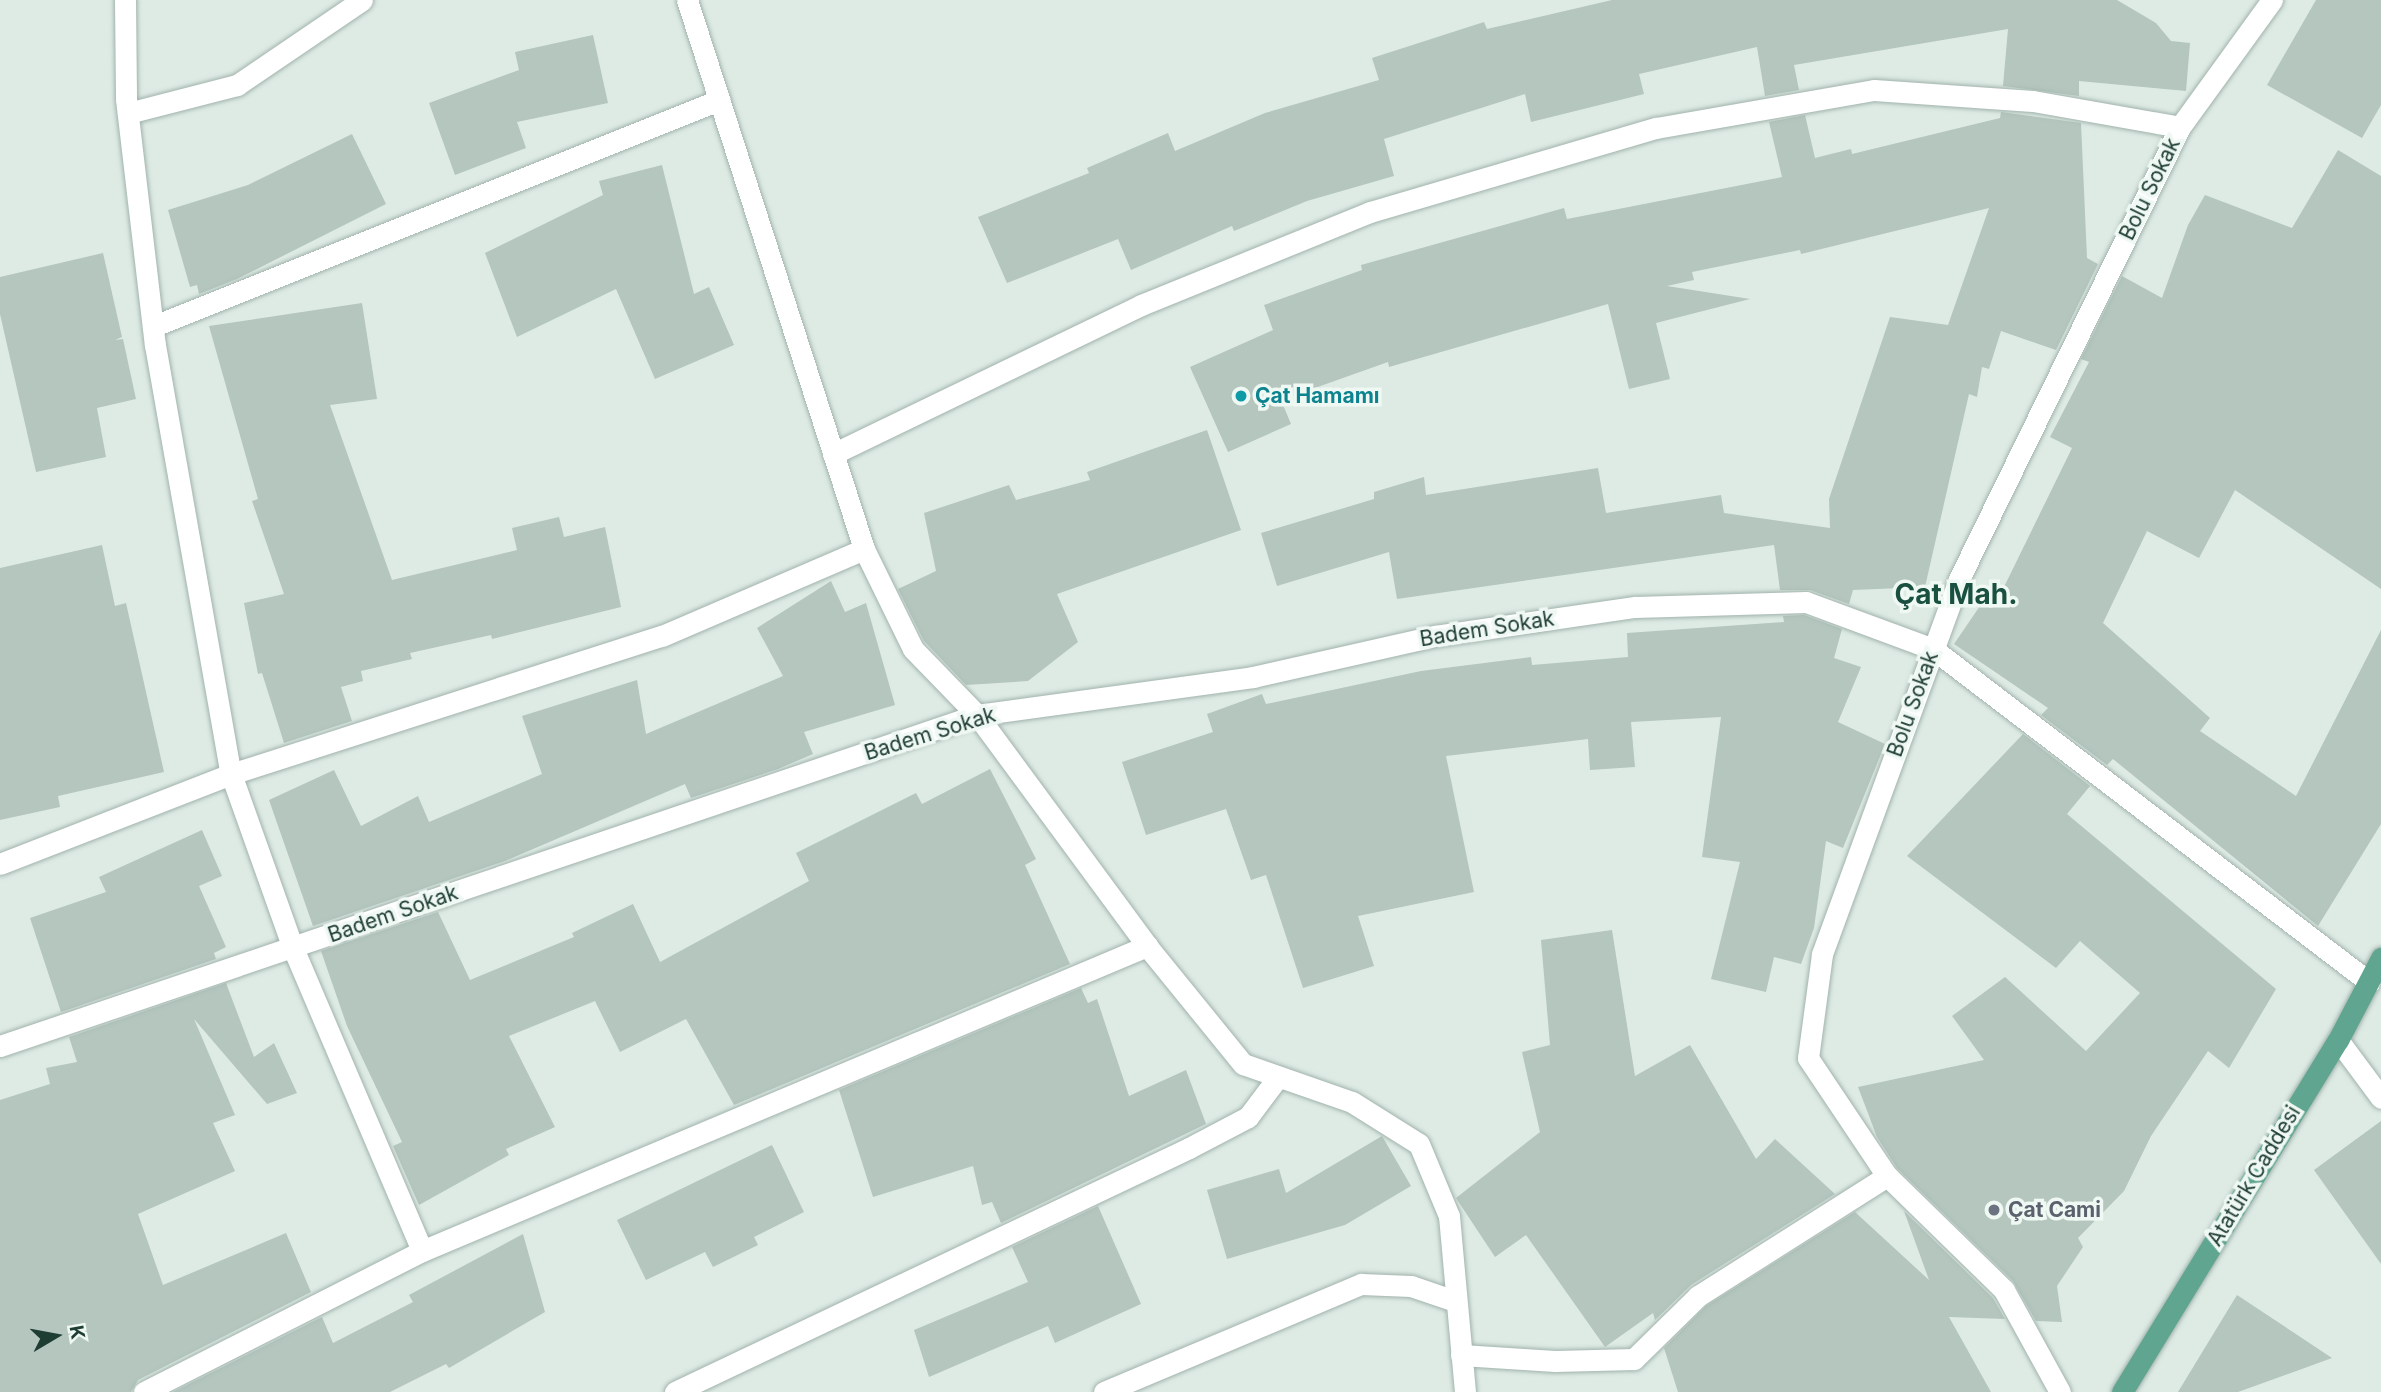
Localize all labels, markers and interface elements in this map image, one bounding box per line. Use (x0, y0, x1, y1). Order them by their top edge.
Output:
street label: Bolu Sokak (2114, 134, 2186, 244)
place label: Çat Hamamı (1255, 383, 1379, 409)
marker: Çat Hamamı (1233, 388, 1249, 404)
district label: Çat Mah. (1895, 577, 2017, 611)
street label: Badem Sokak (1418, 606, 1556, 652)
street label: Bolu Sokak (1882, 648, 1944, 760)
street label: Badem Sokak (861, 702, 999, 766)
street label: Badem Sokak (325, 880, 461, 948)
street label: Atatürk Caddesi (2202, 1101, 2306, 1251)
place label: Çat Cami (2008, 1197, 2101, 1223)
marker: Çat Cami (1986, 1202, 2002, 1218)
north arrow (21, 1301, 91, 1371)
text: K (65, 1324, 90, 1341)

